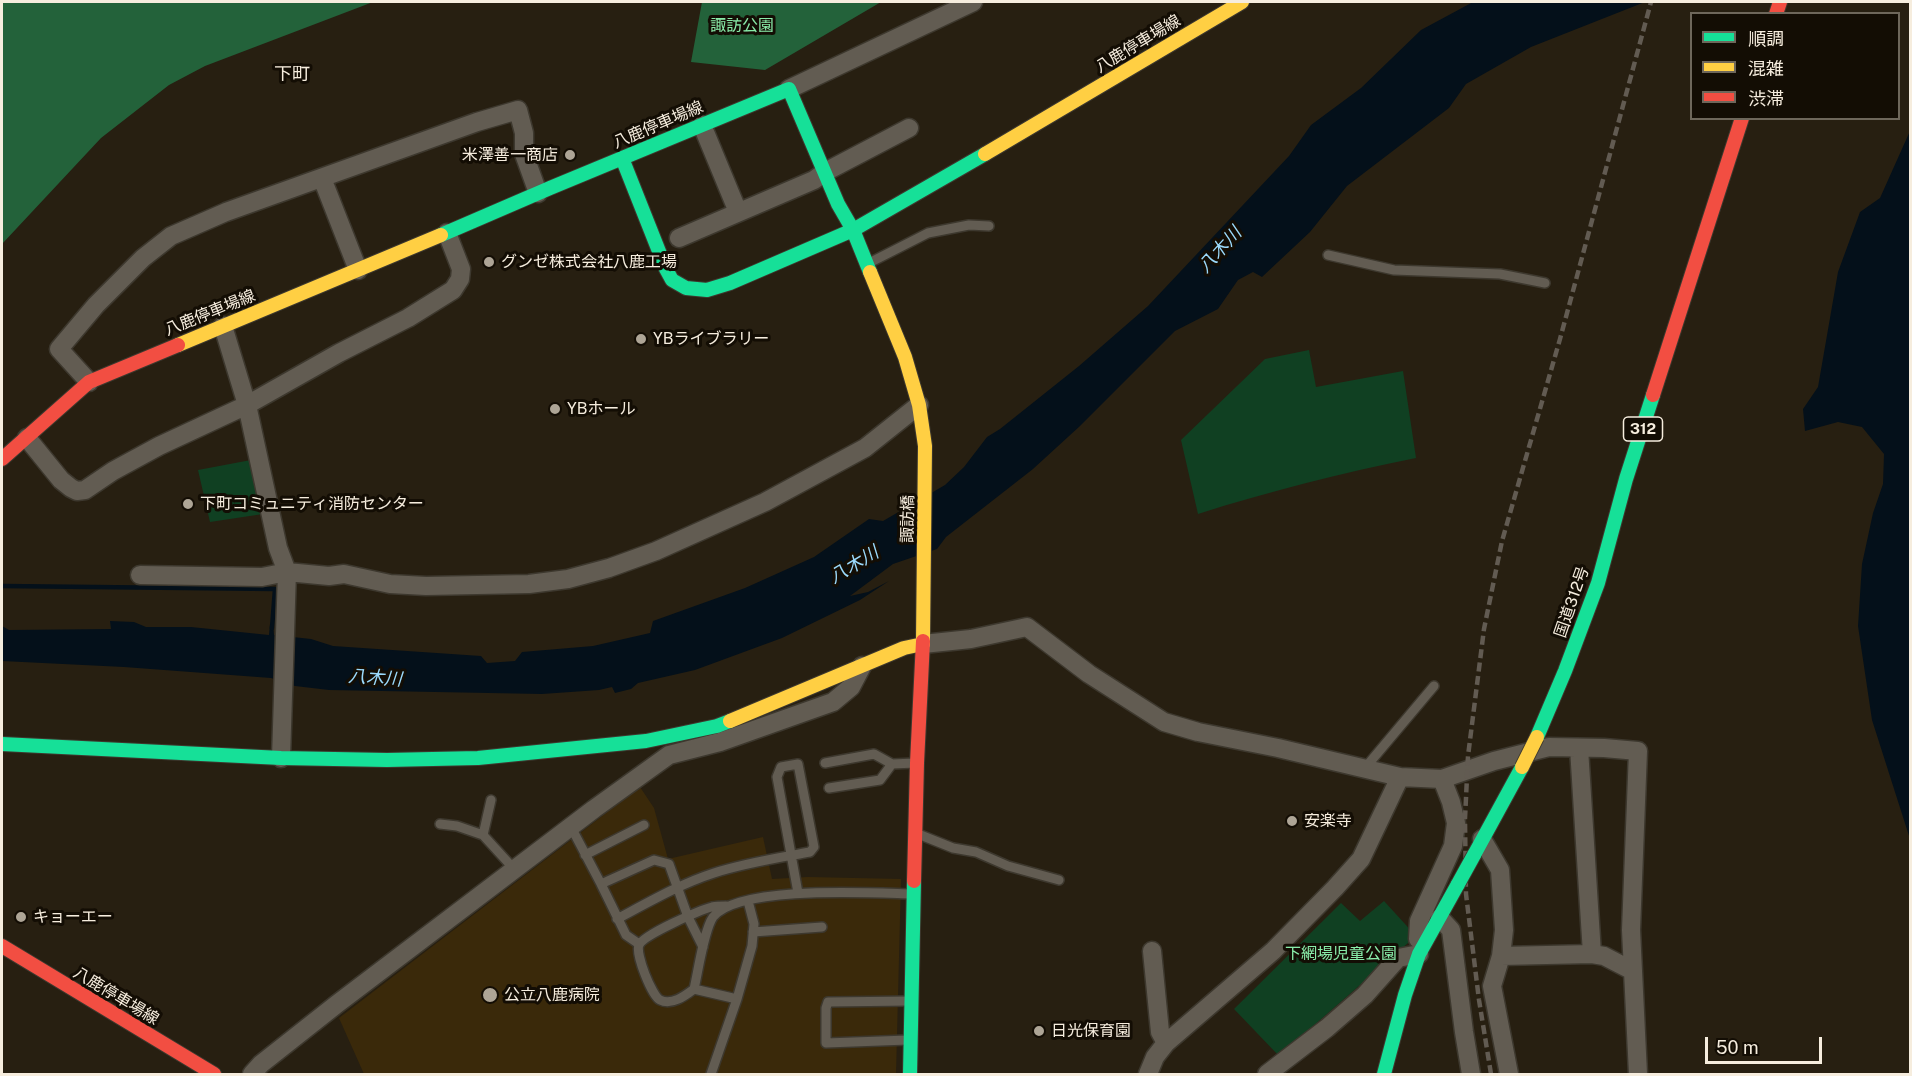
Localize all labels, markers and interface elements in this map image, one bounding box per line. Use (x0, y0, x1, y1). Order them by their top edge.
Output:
street label: 八鹿停車場線 (1092, 11, 1184, 77)
legend (1690, 12, 1900, 120)
park label: 諏訪公園 (710, 16, 774, 36)
text: 順調 (1748, 28, 1784, 49)
text: 混雑 (1748, 58, 1784, 79)
district label: 下町 (274, 63, 310, 85)
text: 渋滞 (1748, 88, 1784, 109)
street label: 八鹿停車場線 (610, 97, 706, 153)
place label: 米澤善一商店 (462, 145, 558, 165)
marker: 米澤善一商店 (563, 148, 577, 162)
water label: 八木川 (1194, 223, 1246, 277)
place label: グンゼ株式会社八鹿工場 (501, 252, 677, 272)
marker: グンゼ株式会社八鹿工場 (482, 255, 496, 269)
street label: 八鹿停車場線 (162, 286, 258, 340)
place label: YBライブラリー (653, 329, 769, 349)
marker: YBライブラリー (634, 332, 648, 346)
place label: YBホール (567, 399, 635, 419)
marker: YBホール (548, 402, 562, 416)
road number: 312 (1624, 417, 1662, 441)
place label: 下町コミュニティ消防センター (200, 494, 424, 514)
street label: 諏訪橋 (898, 495, 918, 543)
marker: 下町コミュニティ消防センター (181, 497, 195, 511)
water label: 八木川 (825, 542, 883, 588)
street label: 国道312号 (1551, 564, 1593, 640)
water label: 八木川 (347, 665, 403, 691)
place label: 安楽寺 (1304, 811, 1352, 831)
marker: 安楽寺 (1285, 814, 1299, 828)
place label: キョーエー (33, 907, 113, 927)
marker: キョーエー (14, 910, 28, 924)
park label: 下網場児童公園 (1285, 944, 1397, 964)
street label: 八鹿停車場線 (70, 963, 162, 1029)
place label: 公立八鹿病院 (504, 985, 600, 1005)
marker: 公立八鹿病院 (481, 986, 499, 1004)
place label: 日光保育園 (1051, 1021, 1131, 1041)
marker: 日光保育園 (1032, 1024, 1046, 1038)
scale bar (1708, 1025, 1825, 1063)
text: 50 m (1716, 1037, 1759, 1058)

